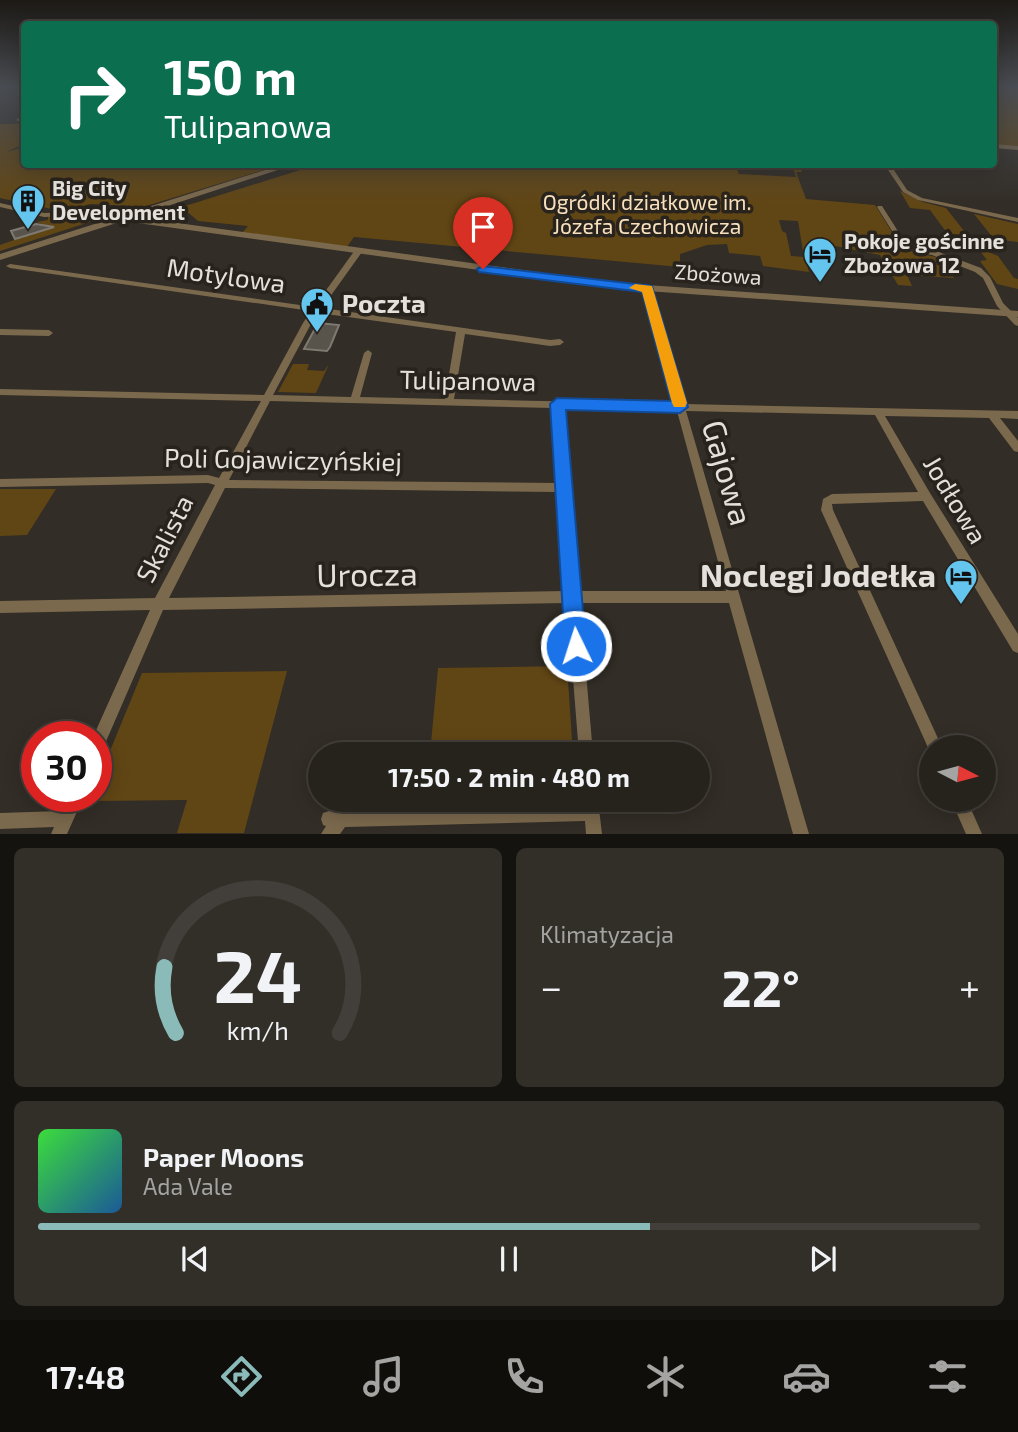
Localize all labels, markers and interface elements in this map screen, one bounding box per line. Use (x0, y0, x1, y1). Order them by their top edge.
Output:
text: 150 m (164, 46, 297, 105)
icon: right (49, 49, 140, 140)
text: Tulipanowa (164, 106, 332, 144)
place label: Big City Development (52, 175, 185, 224)
building icon: Big City Development (9, 182, 47, 231)
park label: Ogródki działkowe im. Józefa Czechowicza (543, 189, 751, 238)
pin (453, 197, 513, 269)
icon: arrive (464, 208, 502, 246)
place label: Pokoje gościnne Zbożowa 12 (844, 228, 1005, 277)
hotel icon: Pokoje gościnne Zbożowa 12 (801, 235, 839, 284)
street label: Motylowa (165, 251, 287, 298)
street label: Zbożowa (674, 258, 762, 289)
public building icon: Poczta (298, 285, 336, 334)
place label: Poczta (342, 287, 426, 318)
street label: Tulipanowa (399, 363, 537, 396)
street label: Gajowa (695, 415, 762, 530)
street label: Poli Gojawiczyńskiej (164, 441, 402, 476)
street label: Jodłowa (918, 450, 995, 549)
street label: Skalista (129, 490, 199, 587)
street label: Urocza (316, 553, 418, 593)
place label: Noclegi Jodełka (700, 555, 936, 593)
hotel icon: Noclegi Jodełka (942, 557, 980, 606)
position arrow (539, 609, 613, 683)
speed limit sign: 30 (21, 721, 112, 812)
north arrow (919, 735, 996, 812)
map controls (919, 735, 996, 812)
text: 17:50 · 2 min · 480 m (388, 761, 630, 792)
text: Klimatyzacja (540, 920, 674, 948)
text: 24 (214, 931, 302, 1019)
text: 22° (721, 955, 800, 1017)
text: − (540, 963, 562, 1009)
text: + (959, 963, 980, 1009)
text: km/h (227, 1015, 289, 1045)
text: Paper Moons (143, 1141, 304, 1172)
text: Ada Vale (143, 1172, 233, 1200)
icon: previous (176, 1240, 214, 1278)
icon: pause (490, 1240, 528, 1278)
icon: next (804, 1240, 842, 1278)
icon: directions (217, 1352, 266, 1401)
icon: music (359, 1352, 408, 1401)
icon: phone (500, 1352, 549, 1401)
icon: climate (641, 1352, 690, 1401)
icon: car (782, 1352, 831, 1401)
icon: filters (923, 1352, 972, 1401)
text: 17:48 (46, 1357, 125, 1395)

